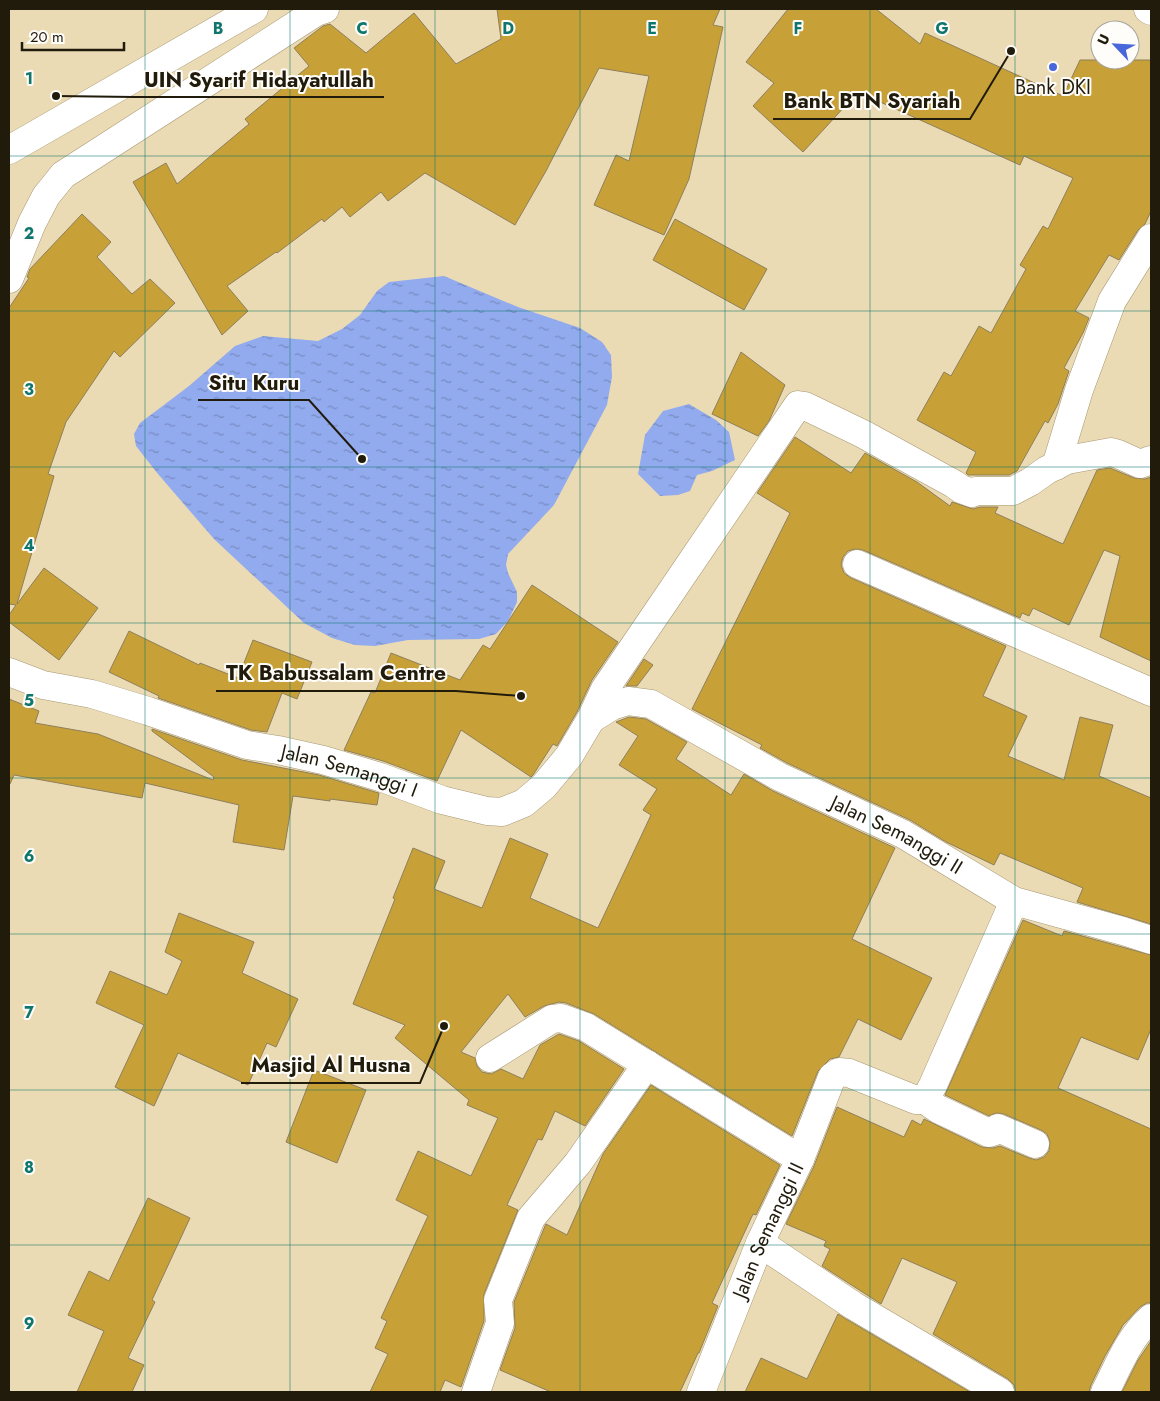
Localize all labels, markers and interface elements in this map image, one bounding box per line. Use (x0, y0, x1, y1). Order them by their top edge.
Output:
text: B (213, 17, 223, 40)
text: C (356, 17, 368, 40)
text: D (502, 17, 514, 40)
text: E (647, 17, 657, 40)
text: F (794, 17, 802, 40)
text: G (935, 17, 949, 40)
scale bar (22, 20, 125, 52)
north arrow (1090, 20, 1140, 70)
text: 20 m (30, 26, 64, 48)
text: U (1092, 31, 1114, 48)
callout: UIN Syarif Hidayatullah (134, 61, 384, 97)
marker: Bank DKI (1047, 61, 1059, 73)
text: UIN Syarif Hidayatullah (144, 65, 374, 95)
text: 1 (25, 67, 33, 90)
place label: Bank DKI (1015, 73, 1091, 102)
callout: Bank BTN Syariah (773, 83, 970, 119)
text: Bank BTN Syariah (784, 86, 960, 116)
text: 2 (24, 222, 34, 245)
callout: Situ Kuru (198, 364, 309, 400)
text: Situ Kuru (209, 368, 299, 398)
text: 3 (24, 378, 34, 401)
text: 4 (23, 534, 35, 557)
callout: TK Babussalam Centre (216, 655, 456, 691)
text: TK Babussalam Centre (226, 658, 446, 688)
text: 5 (24, 689, 34, 712)
street label: Jalan Semanggi I (275, 736, 422, 804)
street label: Jalan Semanggi II (823, 787, 968, 881)
text: 6 (24, 845, 34, 868)
text: 7 (24, 1001, 34, 1024)
callout: Masjid Al Husna (241, 1047, 420, 1083)
text: Masjid Al Husna (251, 1050, 411, 1080)
text: 8 (24, 1156, 34, 1179)
street label: Jalan Semanggi II (724, 1158, 811, 1305)
text: 9 (24, 1312, 34, 1335)

